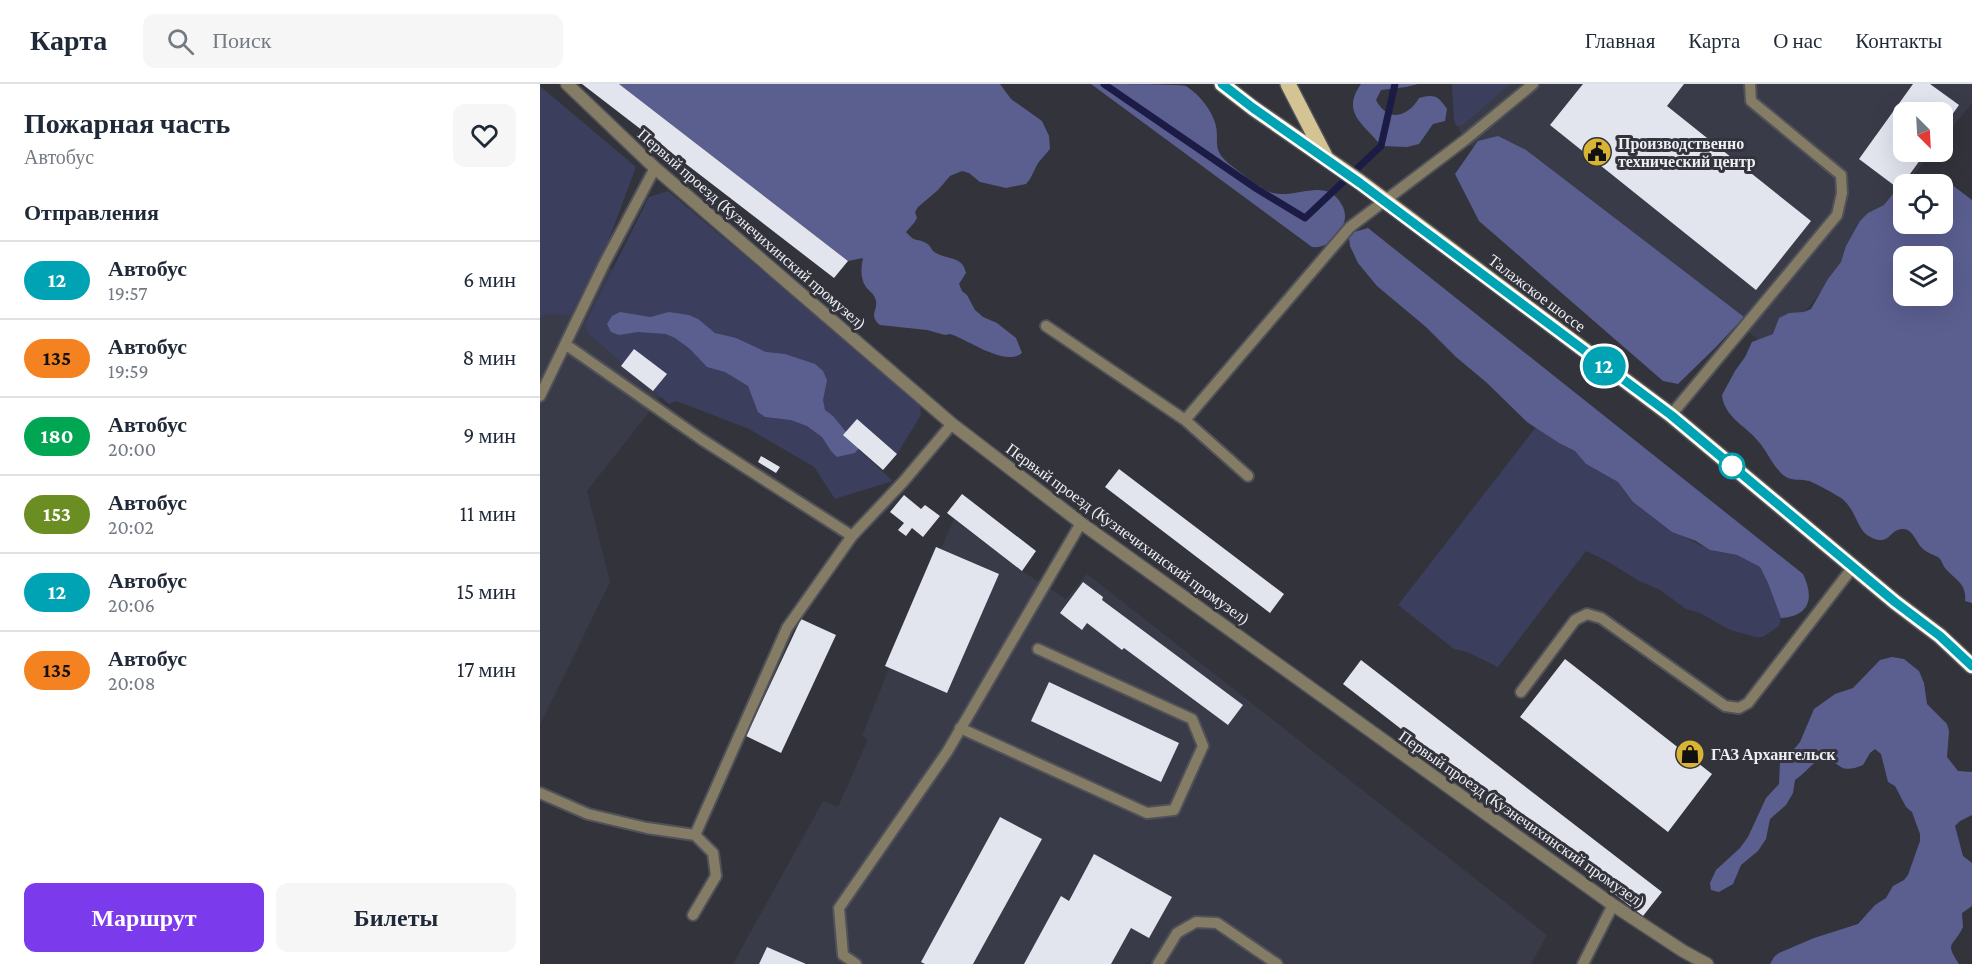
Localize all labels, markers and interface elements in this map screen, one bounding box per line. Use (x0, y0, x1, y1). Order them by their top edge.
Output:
search box (143, 14, 563, 68)
text: Карта (30, 25, 107, 56)
icon: search (164, 25, 197, 58)
text: Поиск (212, 28, 271, 53)
text: Главная (1585, 29, 1655, 53)
text: Карта (1688, 29, 1740, 53)
text: О нас (1773, 29, 1822, 53)
text: Контакты (1855, 29, 1942, 53)
north arrow (1893, 102, 1953, 162)
map controls (1893, 102, 1953, 306)
button: heart (453, 104, 516, 167)
text: Пожарная часть (24, 108, 230, 139)
street label: Первый проезд (Кузнечихинский промузел) (634, 125, 869, 333)
place label: Производственно технический центр (1618, 135, 1756, 171)
public building icon: Производственно технический центр (1581, 136, 1613, 168)
text: Автобус (24, 146, 94, 168)
button: locate (1893, 174, 1953, 234)
text: Отправления (24, 200, 159, 225)
button: layers (1893, 246, 1953, 306)
street label: Талажское шоссе (1485, 251, 1589, 335)
text: Автобус (108, 256, 187, 281)
text: 6 мин (463, 267, 516, 292)
text: 12 (48, 268, 66, 292)
text: 19:57 (108, 282, 147, 304)
text: Автобус (108, 334, 187, 359)
text: 8 мин (463, 345, 516, 370)
text: 135 (43, 346, 71, 370)
line badge: 12 (1577, 346, 1631, 386)
text: 12 (1595, 354, 1613, 378)
text: 19:59 (108, 360, 149, 382)
text: Автобус (108, 412, 187, 437)
text: 9 мин (463, 423, 516, 448)
text: 180 (41, 424, 73, 448)
text: 20:00 (108, 438, 156, 460)
street label: Первый проезд (Кузнечихинский промузел) (1002, 440, 1253, 629)
unlabelled marker (1719, 453, 1745, 479)
text: Автобус (108, 490, 187, 515)
text: 11 мин (460, 501, 516, 526)
text: 153 (43, 502, 71, 526)
text: 20:02 (108, 516, 154, 538)
text: Автобус (108, 568, 187, 593)
text: 15 мин (457, 579, 516, 604)
text: 12 (48, 580, 66, 604)
text: 20:06 (108, 594, 155, 616)
text: Автобус (108, 646, 187, 671)
text: 17 мин (457, 657, 516, 682)
text: 135 (43, 658, 71, 682)
text: 20:08 (108, 672, 155, 694)
street label: Первый проезд (Кузнечихинский промузел) (1395, 727, 1648, 912)
shop icon: ГАЗ Архангельск (1674, 738, 1706, 770)
place label: ГАЗ Архангельск (1711, 746, 1836, 764)
button: Маршрут (24, 883, 264, 952)
button: Билеты (276, 883, 516, 952)

